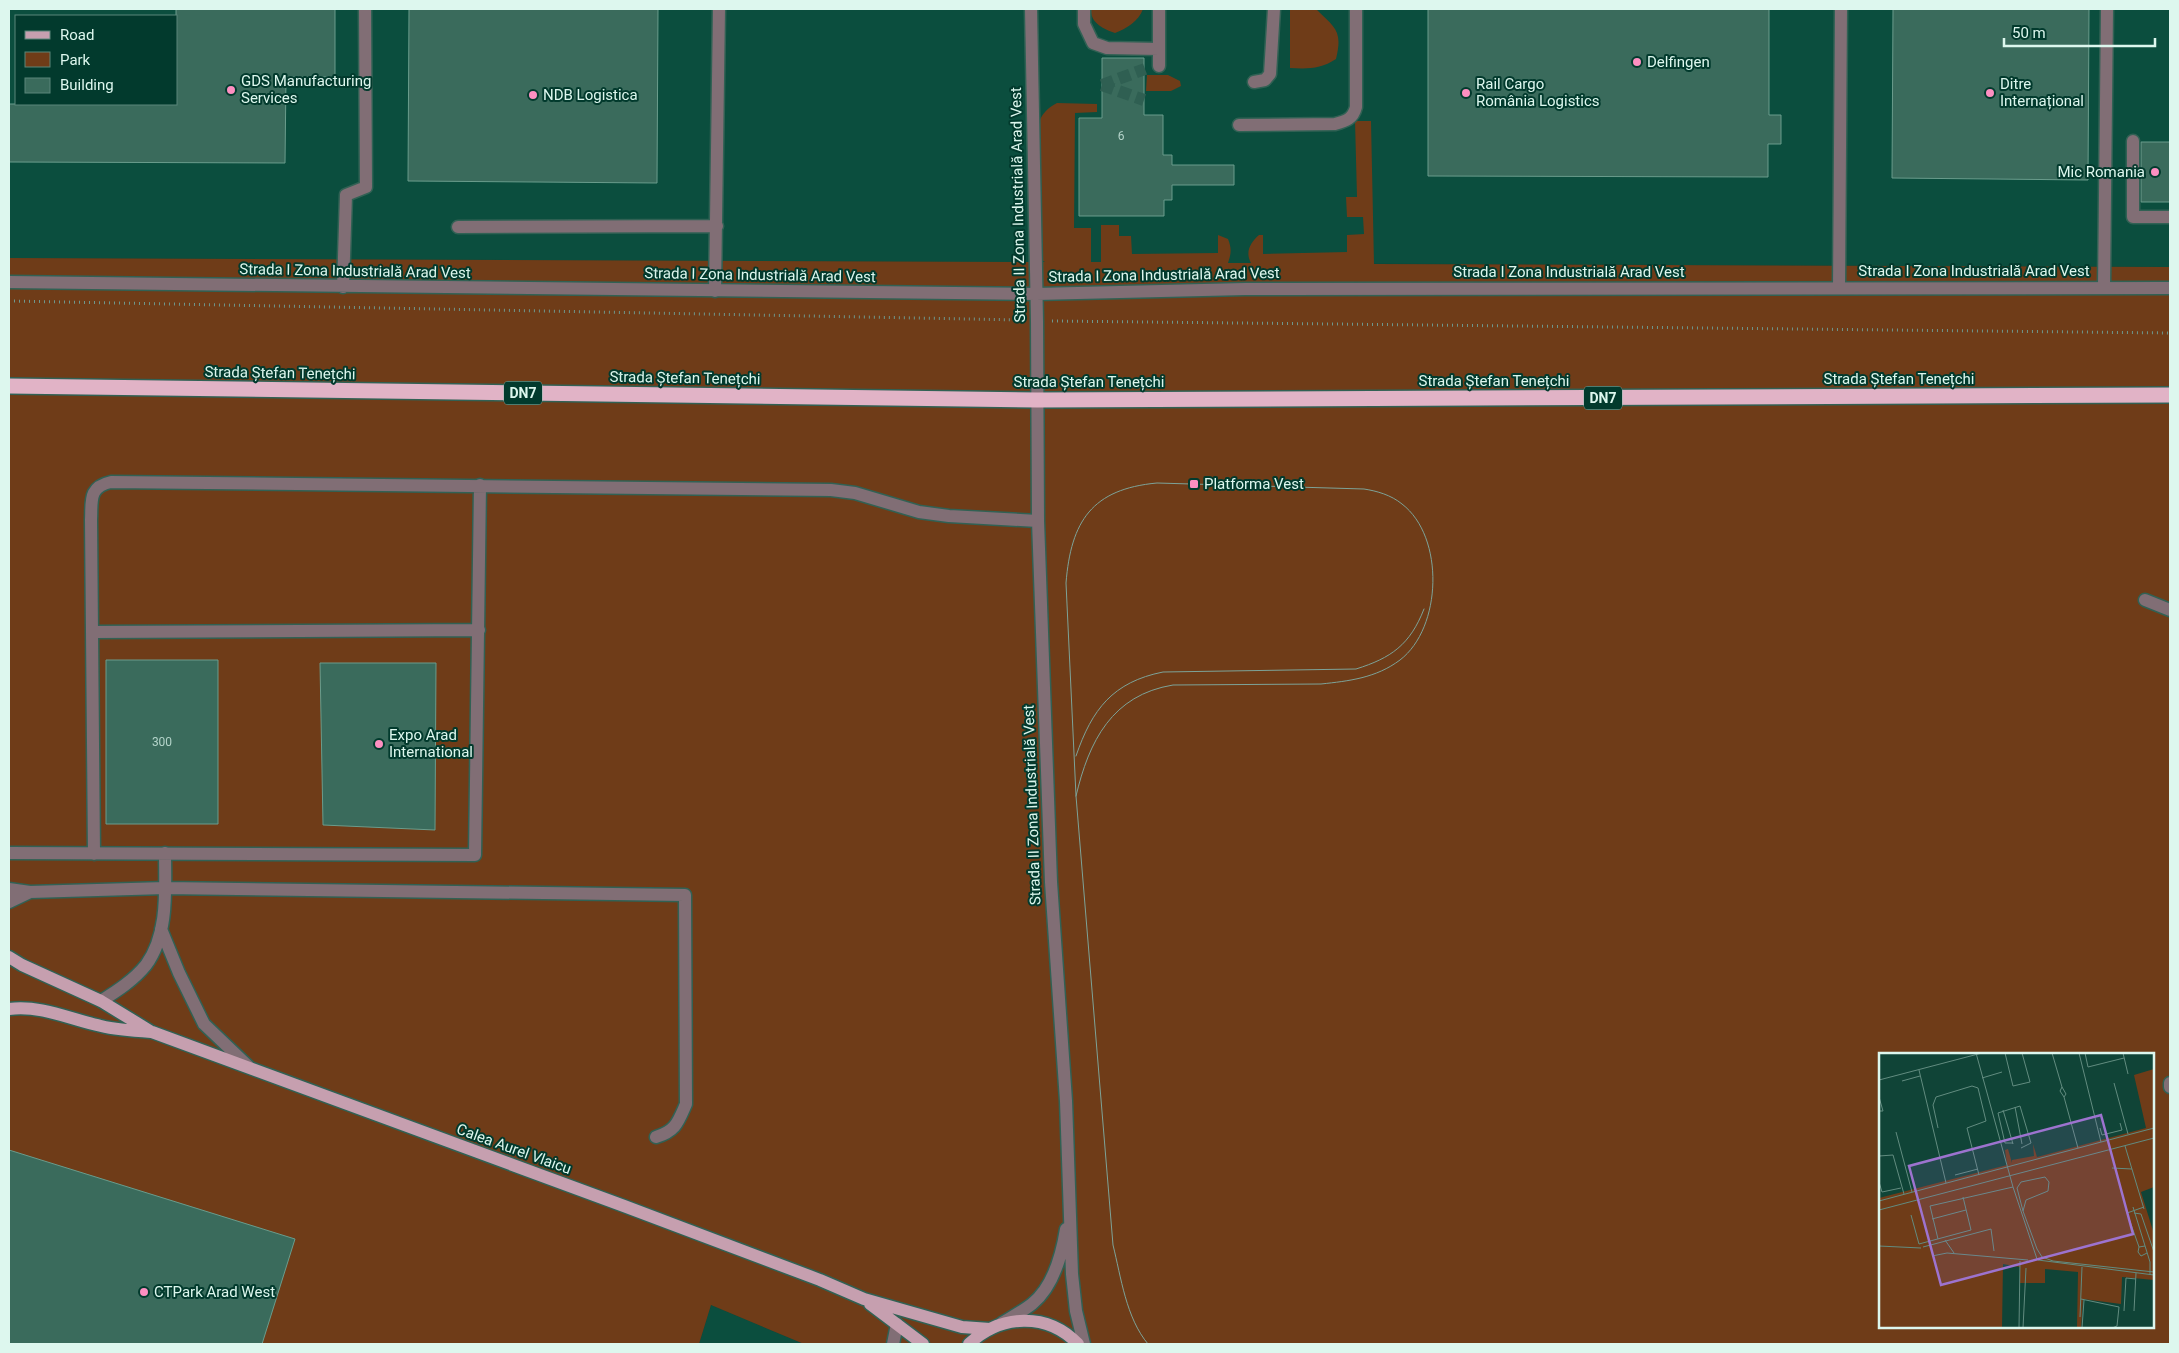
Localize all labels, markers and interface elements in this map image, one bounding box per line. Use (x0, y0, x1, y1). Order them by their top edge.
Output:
legend (15, 15, 178, 105)
scale bar (2004, 15, 2155, 47)
text: 50 m (2012, 24, 2046, 42)
text: Road (60, 26, 94, 44)
text: Park (60, 51, 91, 69)
place label: Delfingen (1647, 53, 1710, 71)
marker: Delfingen (1631, 56, 1643, 68)
place label: GDS Manufacturing Services (241, 72, 371, 107)
place label: Rail Cargo România Logistics (1476, 75, 1600, 110)
place label: Ditre Internațional (2000, 75, 2084, 110)
text: Building (60, 76, 114, 94)
marker: GDS Manufacturing Services (225, 84, 237, 96)
place label: NDB Logistica (543, 86, 638, 104)
street label: Strada II Zona Industrială Arad Vest (1007, 87, 1029, 323)
marker: Rail Cargo România Logistics (1460, 87, 1472, 99)
marker: Ditre Internațional (1984, 87, 1996, 99)
marker: NDB Logistica (527, 89, 539, 101)
house number: 6 (1118, 129, 1125, 143)
place label: Mic Romania (2057, 163, 2145, 181)
marker: Mic Romania (2149, 166, 2161, 178)
street label: Strada I Zona Industrială Arad Vest (239, 260, 471, 282)
street label: Strada I Zona Industrială Arad Vest (1858, 262, 2090, 280)
street label: Strada I Zona Industrială Arad Vest (1453, 263, 1685, 281)
street label: Strada I Zona Industrială Arad Vest (644, 264, 876, 286)
street label: Strada I Zona Industrială Arad Vest (1048, 264, 1280, 286)
street label: Strada Ștefan Tenețchi (204, 363, 356, 383)
street label: Strada Ștefan Tenețchi (609, 368, 761, 388)
street label: Strada Ștefan Tenețchi (1823, 370, 1975, 388)
street label: Strada Ștefan Tenețchi (1418, 372, 1570, 390)
street label: Strada Ștefan Tenețchi (1013, 373, 1165, 391)
road number: DN7 (504, 382, 542, 404)
road number: DN7 (1584, 386, 1622, 409)
place label: Platforma Vest (1204, 475, 1304, 493)
marker: Platforma Vest (1188, 478, 1200, 490)
street label: Strada II Zona Industrială Vest (1020, 704, 1044, 906)
place label: Expo Arad International (389, 726, 473, 761)
house number: 300 (152, 735, 172, 749)
marker: Expo Arad International (373, 738, 385, 750)
inset map (1879, 1053, 2154, 1328)
street label: Calea Aurel Vlaicu (454, 1120, 574, 1178)
place label: CTPark Arad West (154, 1283, 275, 1301)
marker: CTPark Arad West (138, 1286, 150, 1298)

